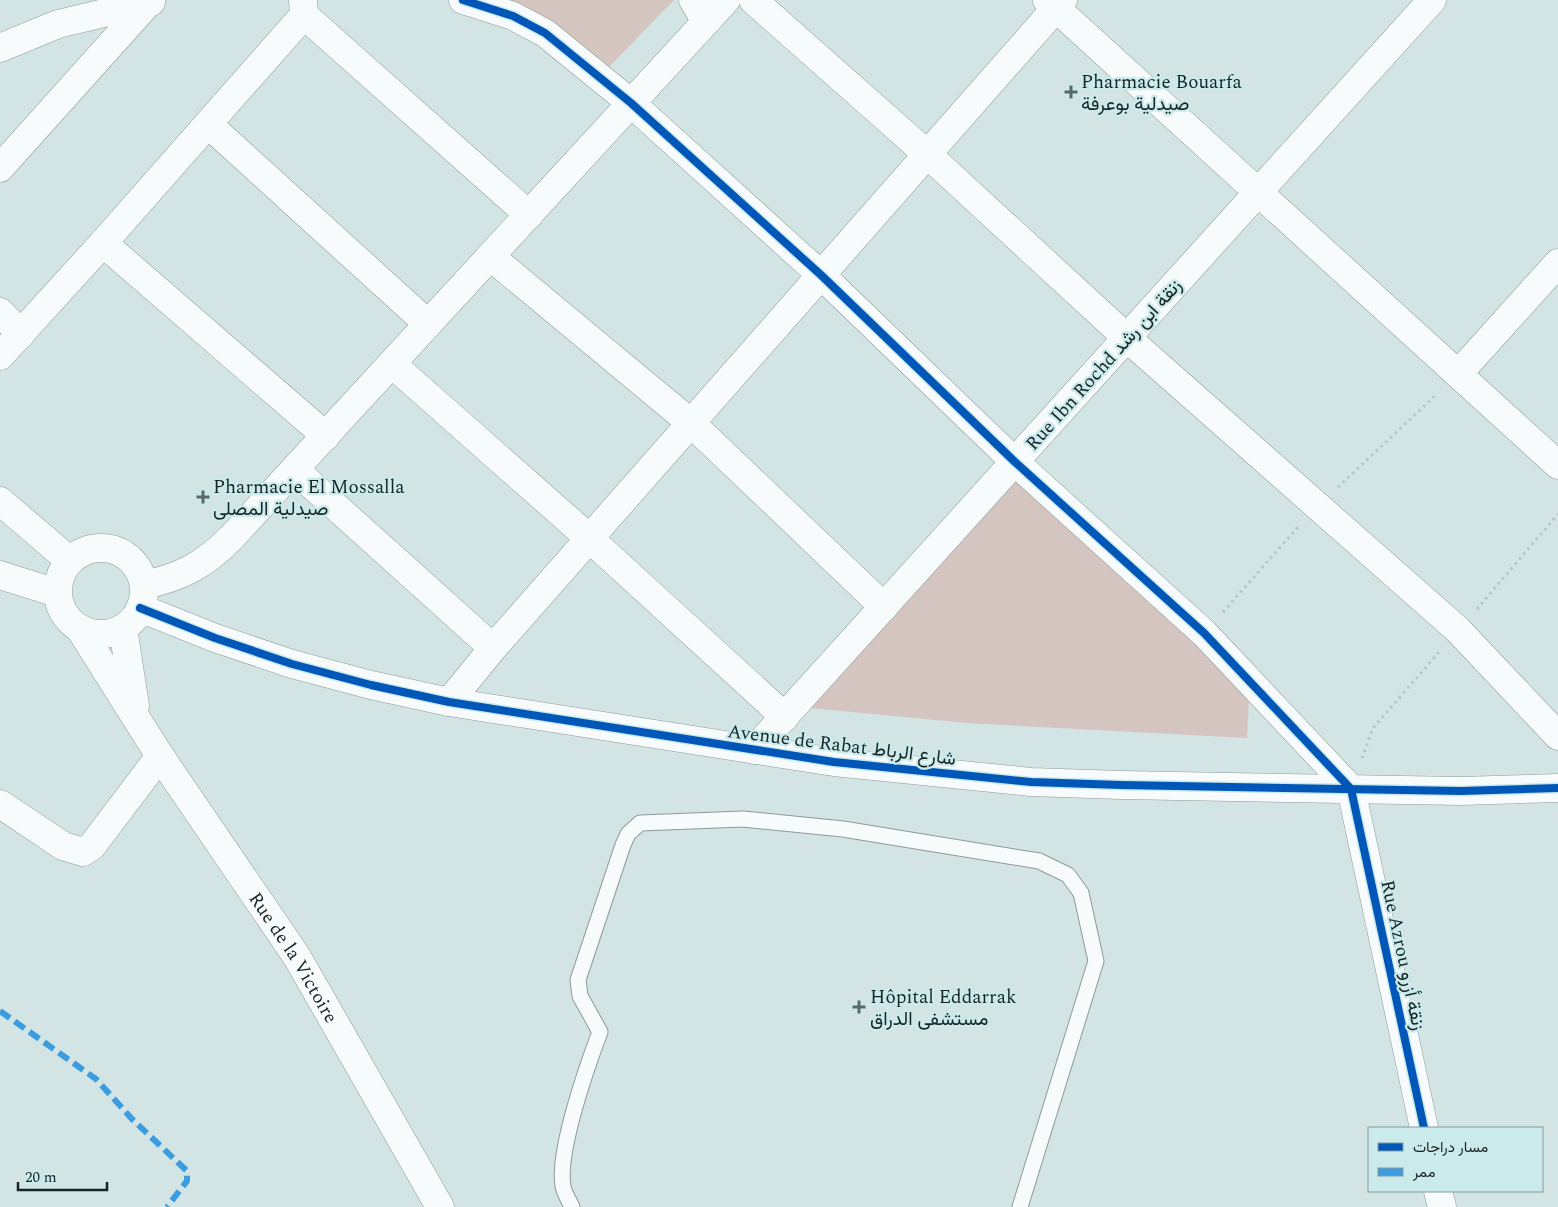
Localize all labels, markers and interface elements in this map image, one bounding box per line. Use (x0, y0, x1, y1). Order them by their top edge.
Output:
place label: Pharmacie Bouarfa صيدلية بوعرفة (1081, 68, 1243, 119)
marker: Pharmacie Bouarfa صيدلية بوعرفة (1065, 86, 1077, 98)
street label: Rue Ibn Rochd زنقة ابن رشد (1019, 273, 1189, 457)
place label: Pharmacie El Mossalla صيدلية المصلى (213, 473, 405, 524)
marker: Pharmacie El Mossalla صيدلية المصلى (197, 491, 209, 503)
street label: Avenue de Rabat شارع الرباط (726, 717, 958, 774)
street label: Rue Azrou زنقة أزرو (1372, 877, 1433, 1033)
street label: Rue de la Victoire (241, 886, 345, 1029)
place label: Hôpital Eddarrak مستشفى الدراق (870, 983, 1017, 1034)
marker: Hôpital Eddarrak مستشفى الدراق (852, 1000, 866, 1014)
legend (1368, 1127, 1543, 1192)
text: مسار دراجات (1413, 1136, 1488, 1159)
scale bar (18, 1160, 106, 1192)
text: ممر (1412, 1161, 1435, 1184)
text: 20 m (25, 1166, 57, 1189)

